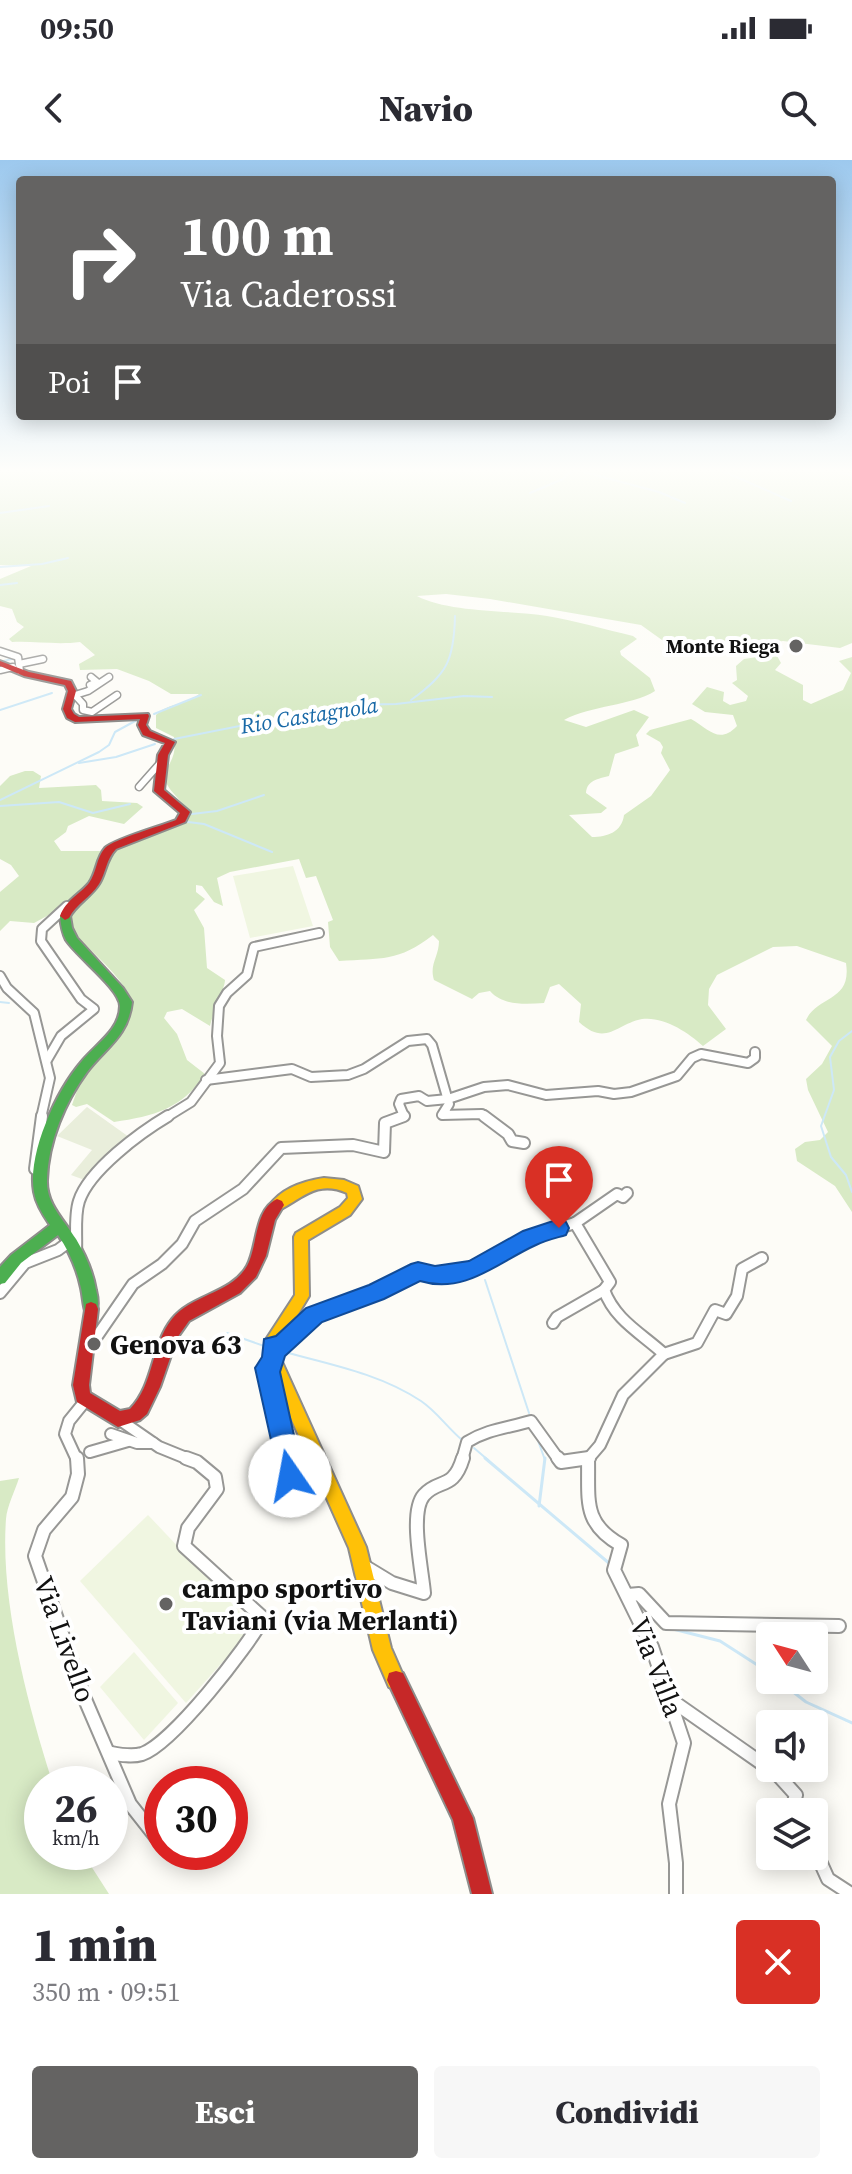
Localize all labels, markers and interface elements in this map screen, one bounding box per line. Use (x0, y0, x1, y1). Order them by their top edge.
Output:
text: 09:50 (40, 8, 114, 49)
text: Navio (379, 84, 473, 133)
icon: back (32, 86, 76, 130)
icon: search (776, 86, 820, 130)
text: 100 m (180, 197, 334, 274)
icon: right (48, 208, 152, 312)
text: Via Caderossi (180, 270, 397, 319)
icon: arrive (106, 360, 150, 404)
text: Poi (48, 362, 90, 403)
place label: Monte Riega (666, 632, 780, 660)
marker: Monte Riega (787, 637, 805, 655)
water label: Rio Castagnola (237, 689, 380, 741)
pin (525, 1146, 593, 1228)
icon: arrive (537, 1158, 581, 1202)
place label: Genova 63 (110, 1325, 242, 1363)
marker: Genova 63 (85, 1335, 103, 1353)
position arrow (248, 1434, 332, 1518)
place label: campo sportivo Taviani (via Merlanti) (182, 1569, 459, 1639)
street label: Via Livello (25, 1571, 105, 1707)
marker: campo sportivo Taviani (via Merlanti) (157, 1595, 175, 1613)
street label: Via Villa (621, 1612, 694, 1723)
north arrow (756, 1622, 828, 1694)
map controls (756, 1622, 828, 1870)
button: sound (756, 1710, 828, 1782)
speed limit sign: 30 (144, 1766, 248, 1870)
text: 26 (54, 1781, 98, 1835)
button: layers (756, 1798, 828, 1870)
text: km/h (52, 1824, 100, 1852)
text: 1 min (32, 1911, 157, 1977)
button: close (736, 1920, 820, 2004)
text: 350 m · 09:51 (32, 1974, 180, 2010)
button: Esci (32, 2066, 418, 2158)
button: Condividi (434, 2066, 820, 2158)

